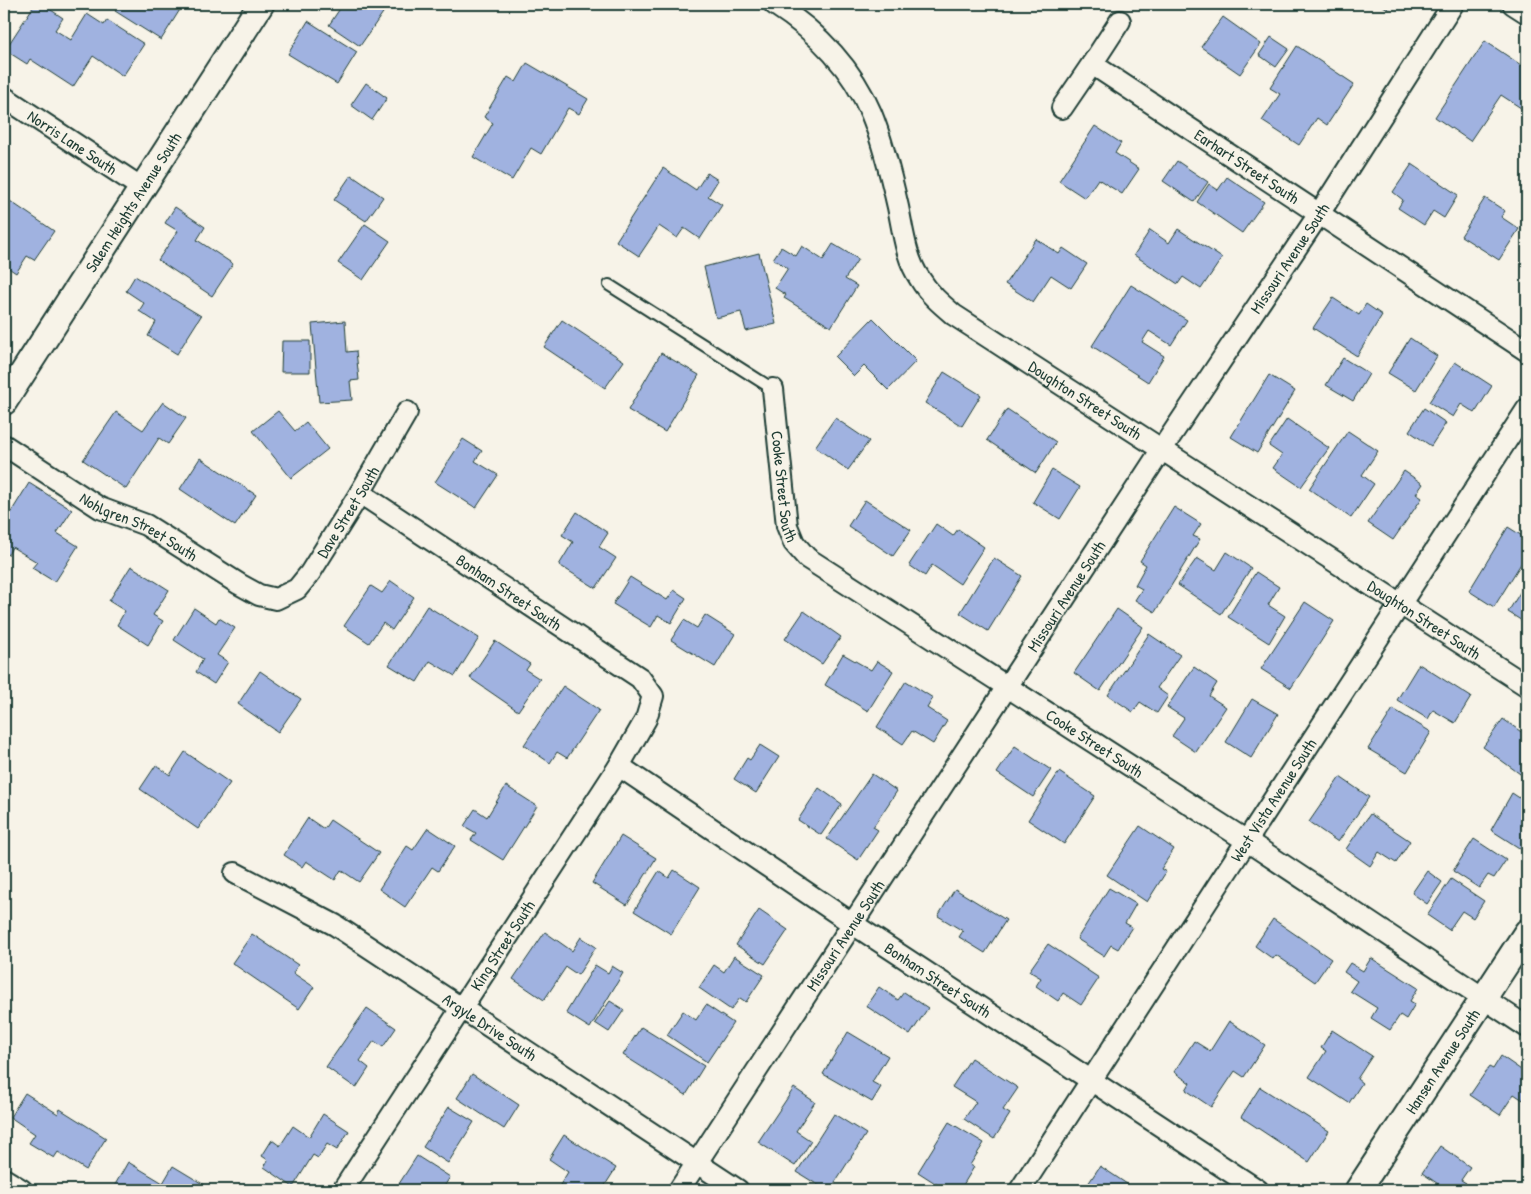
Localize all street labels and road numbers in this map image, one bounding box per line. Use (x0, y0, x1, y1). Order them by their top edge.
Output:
street label: Norris Lane South (24, 105, 122, 180)
street label: Earhart Street South (1190, 124, 1304, 209)
street label: Salem Heights Avenue South (80, 128, 187, 276)
street label: Missouri Avenue South (1245, 198, 1334, 318)
street label: Doughton Street South (1024, 355, 1146, 445)
street label: Cooke Street South (766, 430, 803, 545)
street label: Dave Street South (311, 462, 384, 562)
street label: Nohlgren Street South (76, 487, 202, 566)
street label: Missouri Avenue South (1022, 536, 1111, 656)
street label: Bonham Street South (452, 549, 566, 636)
street label: Doughton Street South (1364, 575, 1485, 664)
street label: Cooke Street South (1042, 704, 1148, 783)
street label: West Vista Avenue South (1225, 734, 1321, 866)
street label: Missouri Avenue South (801, 875, 889, 995)
street label: King Street South (465, 896, 540, 995)
street label: Bonham Street South (881, 937, 996, 1023)
street label: Argyle Drive South (438, 988, 541, 1066)
street label: Hansen Avenue South (1400, 1004, 1485, 1118)

